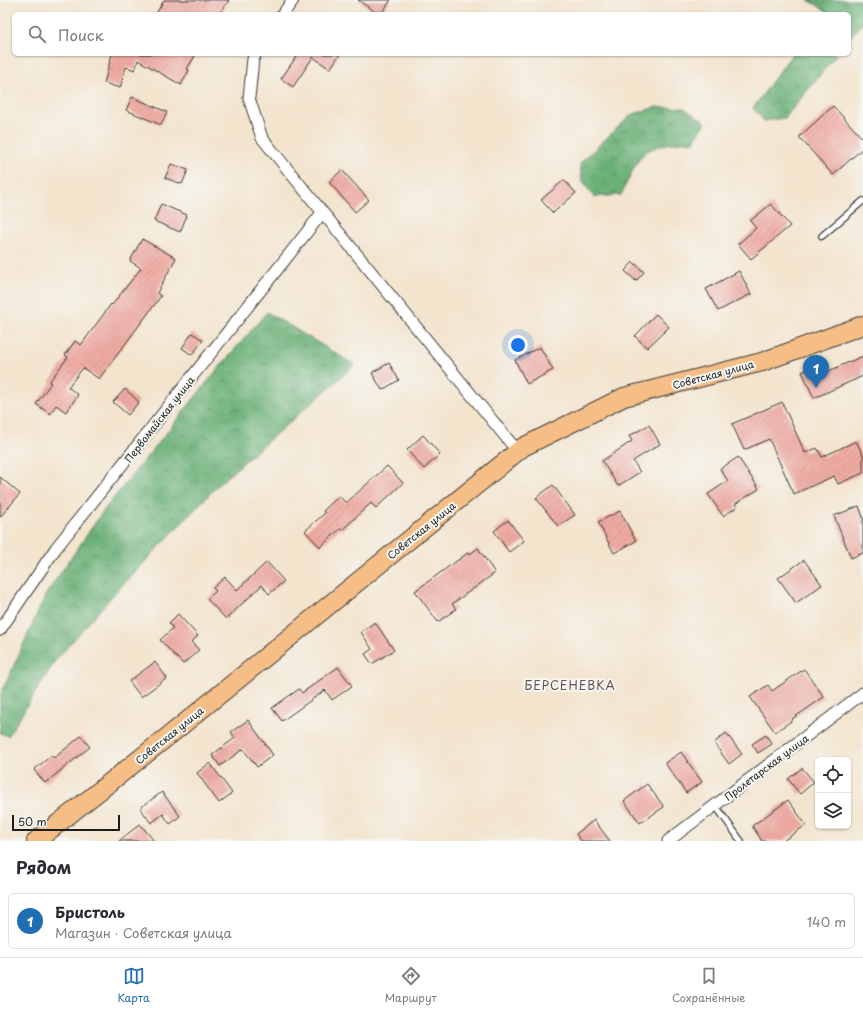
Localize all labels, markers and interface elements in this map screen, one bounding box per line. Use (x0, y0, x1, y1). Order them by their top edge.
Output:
search box (12, 12, 851, 56)
icon: search (26, 23, 48, 45)
text: Поиск (58, 23, 104, 46)
your location (508, 335, 528, 355)
pin: 1 (803, 355, 829, 388)
street label: Советская улица (671, 356, 756, 392)
street label: Первомайская улица (120, 372, 198, 465)
street label: Советская улица (384, 497, 459, 562)
district label: БЕРСЕНЕВКА (524, 676, 616, 694)
street label: Советская улица (132, 702, 207, 767)
street label: Пролетарская улица (721, 730, 812, 804)
map controls (815, 757, 851, 829)
button: locate (815, 757, 851, 793)
button: layers (815, 793, 851, 829)
scale bar (12, 813, 120, 832)
text: 50 m (18, 813, 47, 830)
text: Рядом (16, 854, 71, 880)
text: Бристоль (55, 900, 125, 923)
text: 1 (27, 912, 33, 931)
text: 140 m (807, 912, 846, 931)
text: Магазин · Советская улица (55, 923, 232, 942)
tab: Карта (118, 965, 150, 1006)
tab: Маршрут (385, 965, 437, 1006)
tab: Сохранённые (672, 965, 745, 1006)

